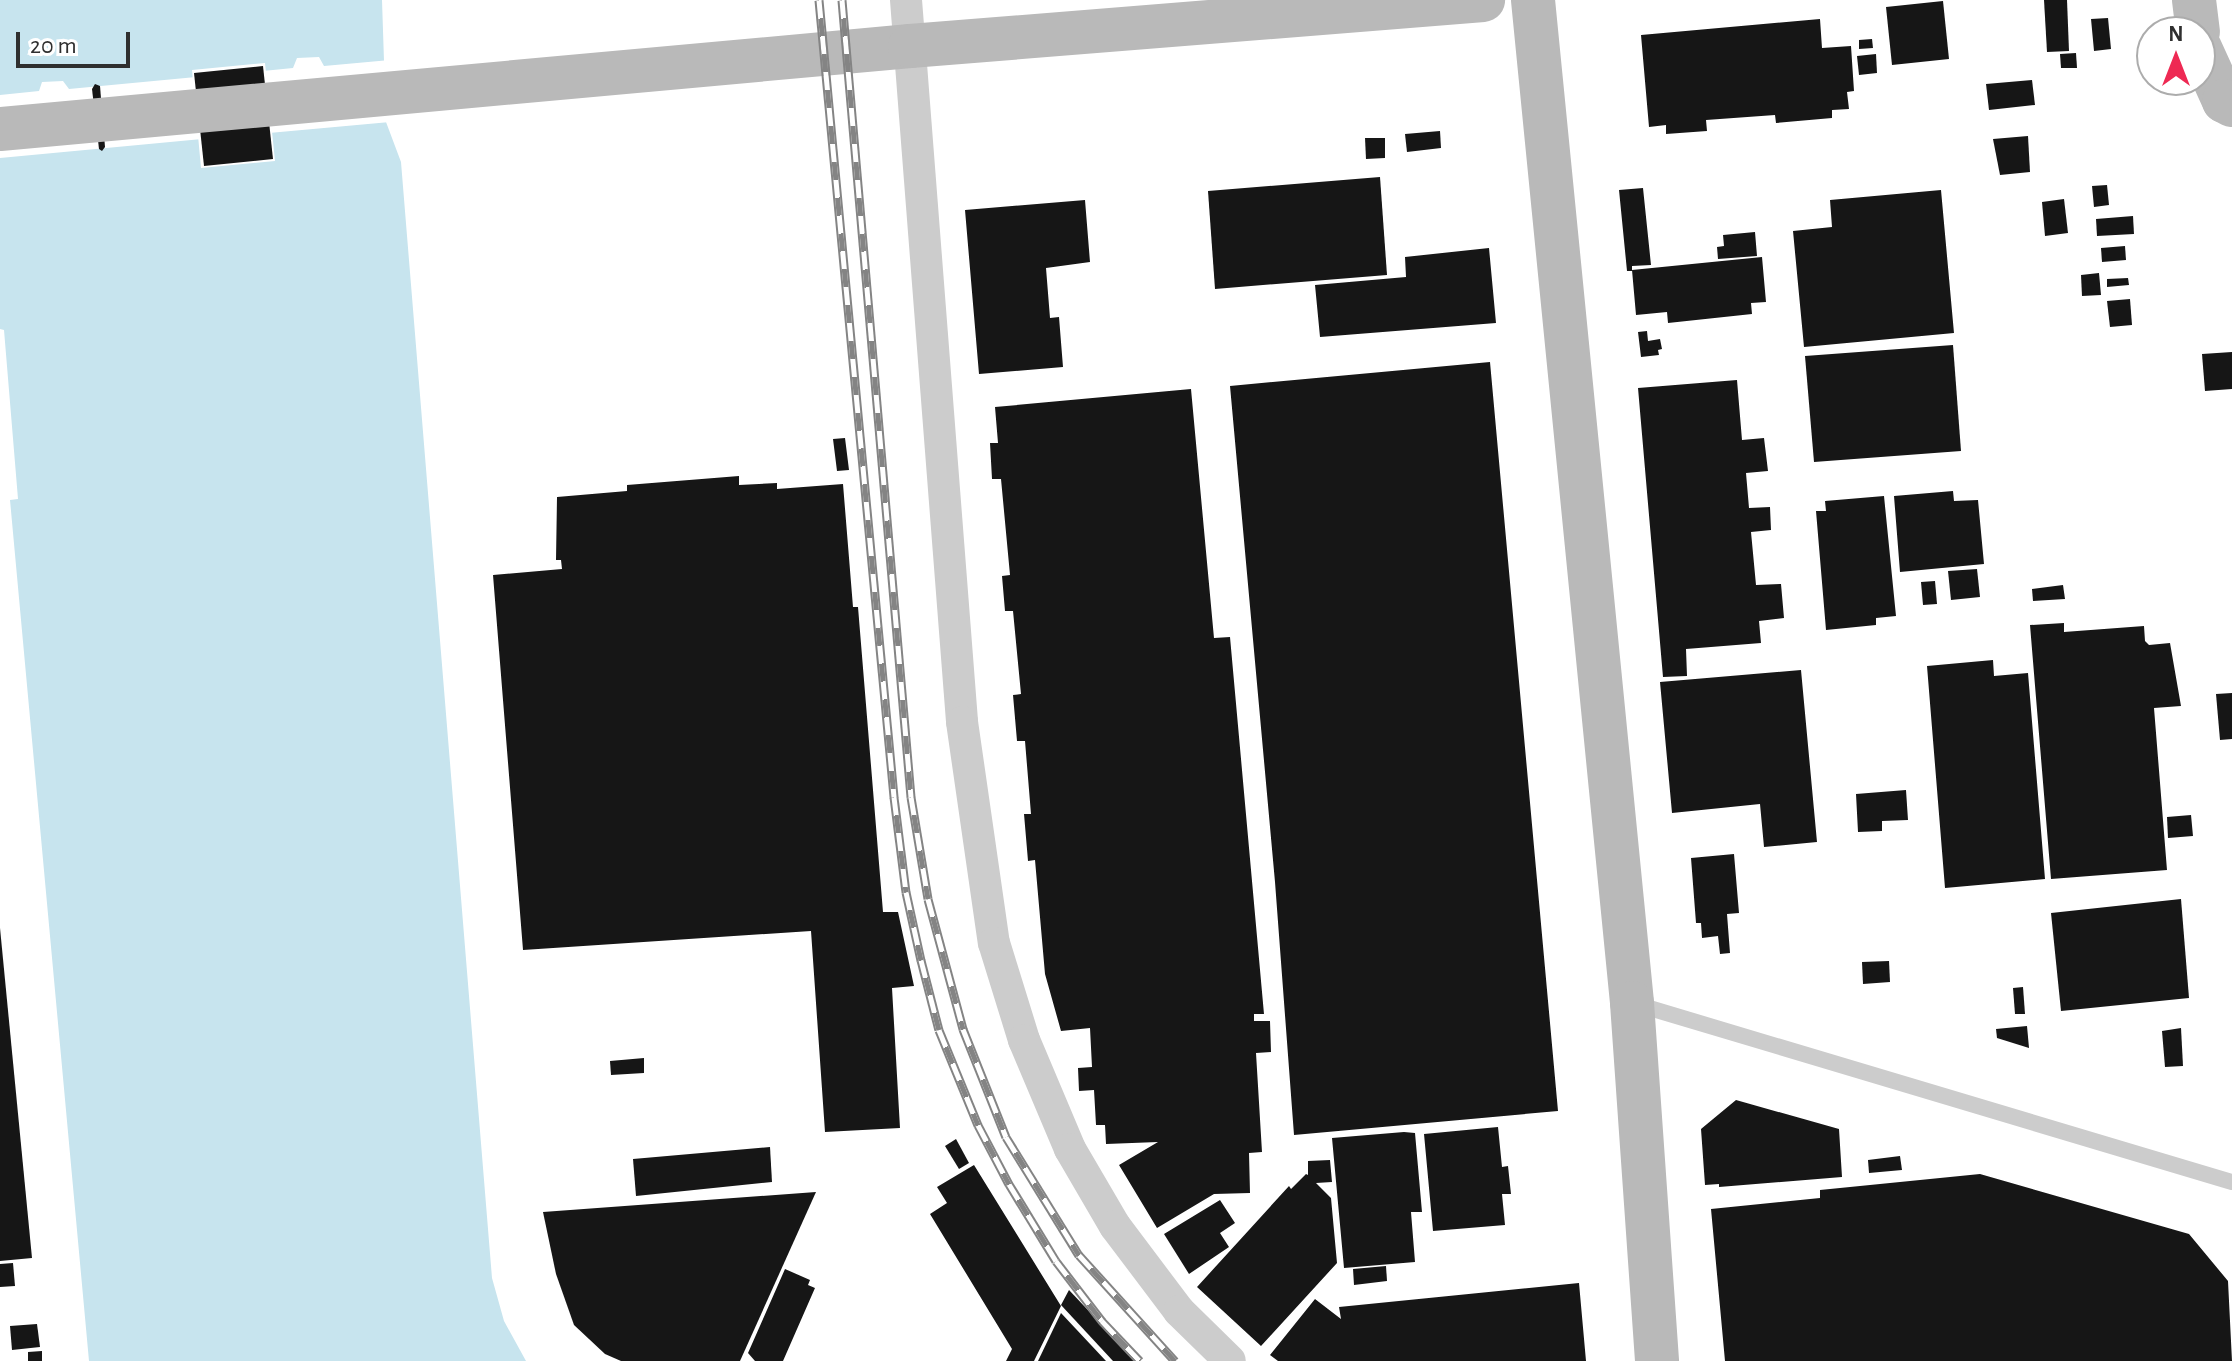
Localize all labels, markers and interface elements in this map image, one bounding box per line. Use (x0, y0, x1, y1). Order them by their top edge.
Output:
scale bar (20, 16, 134, 66)
north arrow (2136, 16, 2216, 96)
text: N (2168, 23, 2184, 45)
text: 20 m (30, 34, 77, 58)

